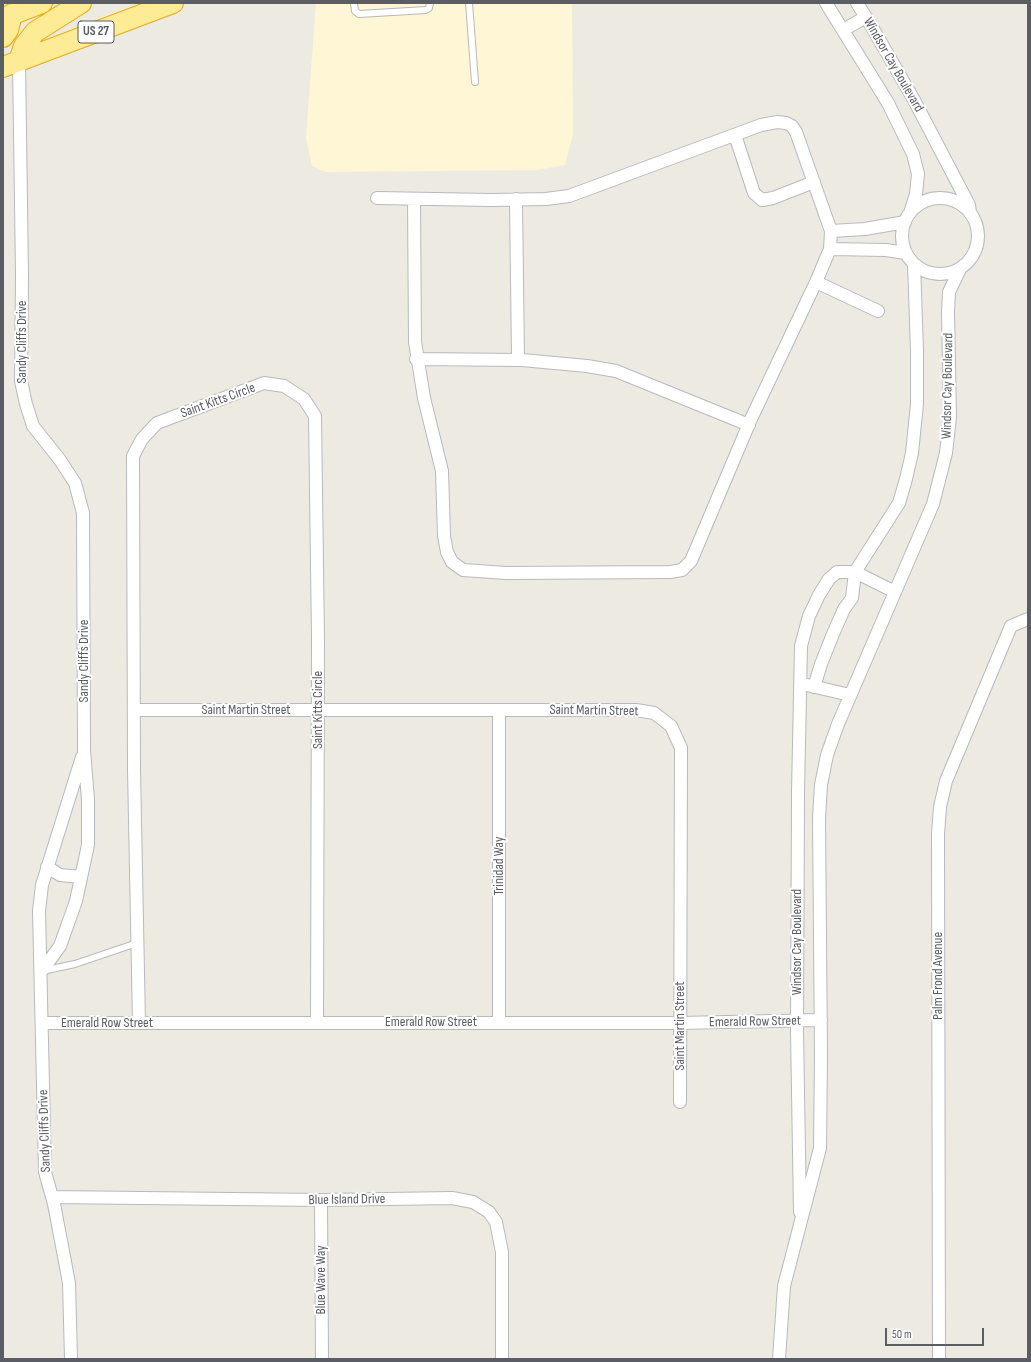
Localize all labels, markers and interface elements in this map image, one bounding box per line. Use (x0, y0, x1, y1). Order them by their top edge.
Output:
street label: Windsor Cay Boulevard (859, 15, 927, 115)
road number: US 27 (78, 21, 114, 43)
street label: Sandy Cliffs Drive (14, 301, 30, 383)
street label: Windsor Cay Boulevard (939, 333, 957, 439)
street label: Saint Kitts Circle (178, 380, 258, 422)
street label: Sandy Cliffs Drive (76, 620, 92, 702)
street label: Saint Kitts Circle (310, 671, 326, 749)
street label: Saint Martin Street (201, 702, 291, 718)
street label: Saint Martin Street (549, 702, 639, 720)
street label: Trinidad Way (491, 837, 507, 895)
street label: Windsor Cay Boulevard (789, 889, 805, 995)
street label: Palm Frond Avenue (930, 932, 946, 1020)
street label: Saint Martin Street (672, 981, 688, 1071)
street label: Emerald Row Street (709, 1013, 801, 1031)
street label: Emerald Row Street (385, 1014, 477, 1030)
street label: Emerald Row Street (61, 1015, 153, 1031)
street label: Sandy Cliffs Drive (35, 1089, 55, 1173)
street label: Blue Island Drive (308, 1191, 386, 1209)
street label: Blue Wave Way (313, 1245, 329, 1315)
scale bar (887, 1320, 986, 1346)
text: 50 m (892, 1327, 912, 1342)

